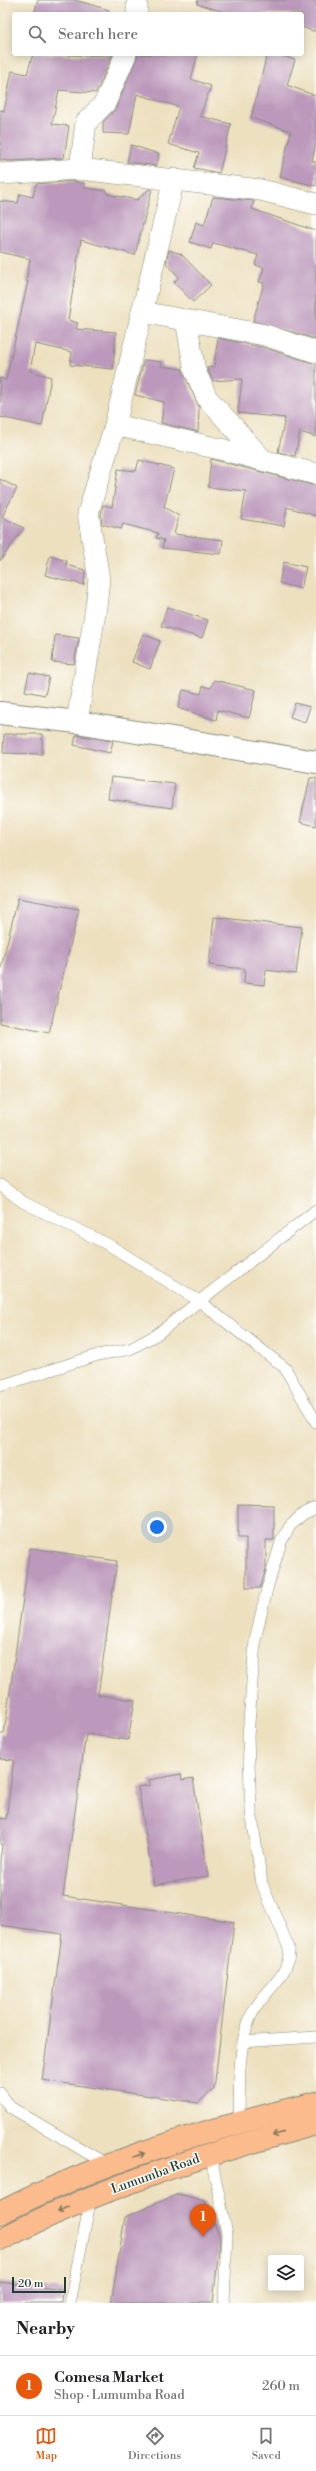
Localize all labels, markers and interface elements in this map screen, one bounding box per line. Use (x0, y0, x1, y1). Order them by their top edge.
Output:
search box (12, 12, 304, 56)
icon: search (26, 23, 48, 45)
text: Search here (58, 25, 138, 44)
your location (147, 1517, 167, 1537)
one-way arrow (272, 2131, 285, 2138)
street label: Lumumba Road (109, 2150, 202, 2197)
one-way arrow (132, 2151, 145, 2158)
pin: 1 (190, 2204, 216, 2237)
one-way arrow (58, 2206, 70, 2213)
map controls (268, 2255, 304, 2291)
button: layers (268, 2255, 304, 2291)
scale bar (12, 2275, 66, 2294)
text: 20 m (18, 2277, 43, 2291)
text: Nearby (16, 2318, 75, 2340)
text: Comesa Market (54, 2368, 164, 2387)
text: 1 (26, 2378, 32, 2394)
text: 260 m (262, 2378, 300, 2394)
text: Shop · Lumumba Road (54, 2387, 185, 2403)
tab: Map (35, 2425, 57, 2463)
tab: Directions (128, 2425, 181, 2463)
tab: Saved (252, 2425, 281, 2463)

